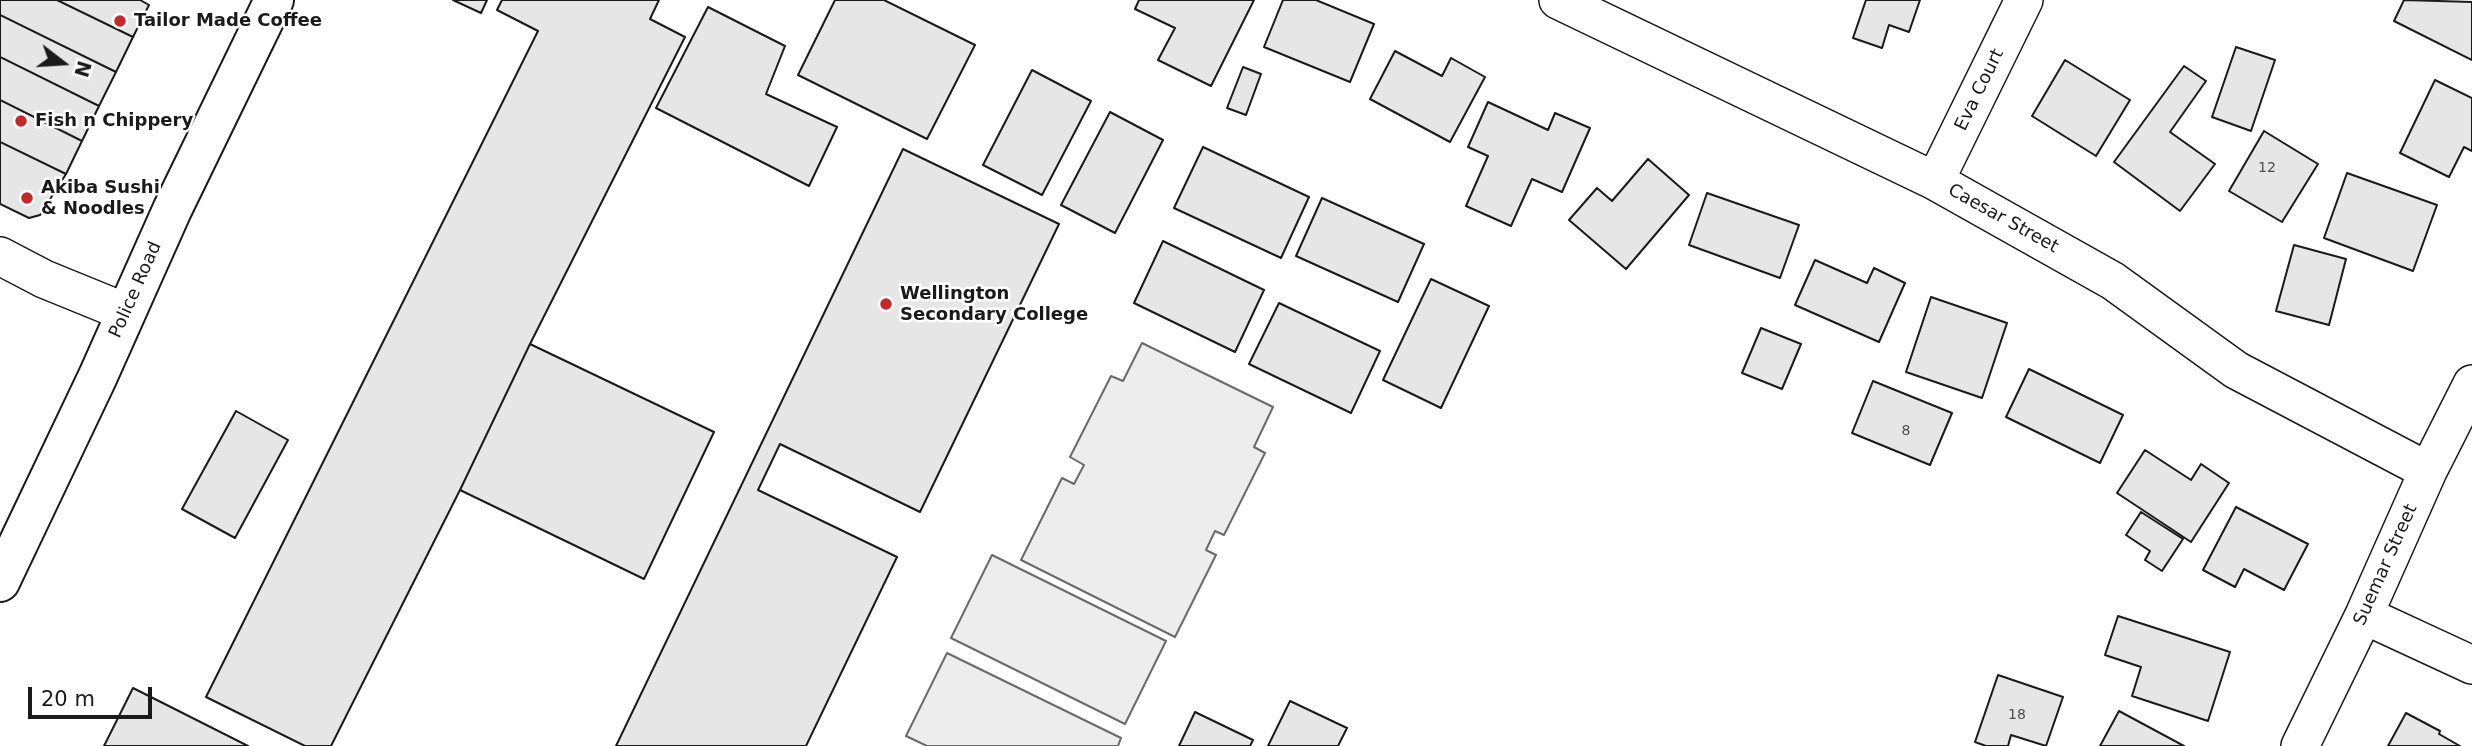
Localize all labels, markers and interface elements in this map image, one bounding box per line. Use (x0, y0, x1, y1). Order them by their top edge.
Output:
place label: Tailor Made Coffee (134, 10, 322, 32)
marker: Tailor Made Coffee (112, 13, 128, 29)
north arrow (28, 28, 98, 98)
street label: Eva Court (1951, 46, 2009, 134)
text: N (70, 58, 96, 80)
place label: Fish n Chippery (35, 110, 193, 132)
marker: Fish n Chippery (13, 113, 29, 129)
house number: 12 (2258, 160, 2276, 176)
place label: Akiba Sushi & Noodles (41, 177, 160, 220)
street label: Caesar Street (1944, 180, 2062, 258)
marker: Akiba Sushi & Noodles (19, 190, 35, 206)
street label: Police Road (105, 239, 167, 341)
place label: Wellington Secondary College (900, 283, 1088, 326)
marker: Wellington Secondary College (878, 296, 894, 312)
house number: 8 (1902, 423, 1910, 439)
street label: Suemar Street (2350, 501, 2422, 629)
scale bar (32, 672, 156, 716)
text: 20 m (41, 687, 95, 711)
house number: 18 (2008, 707, 2026, 723)

